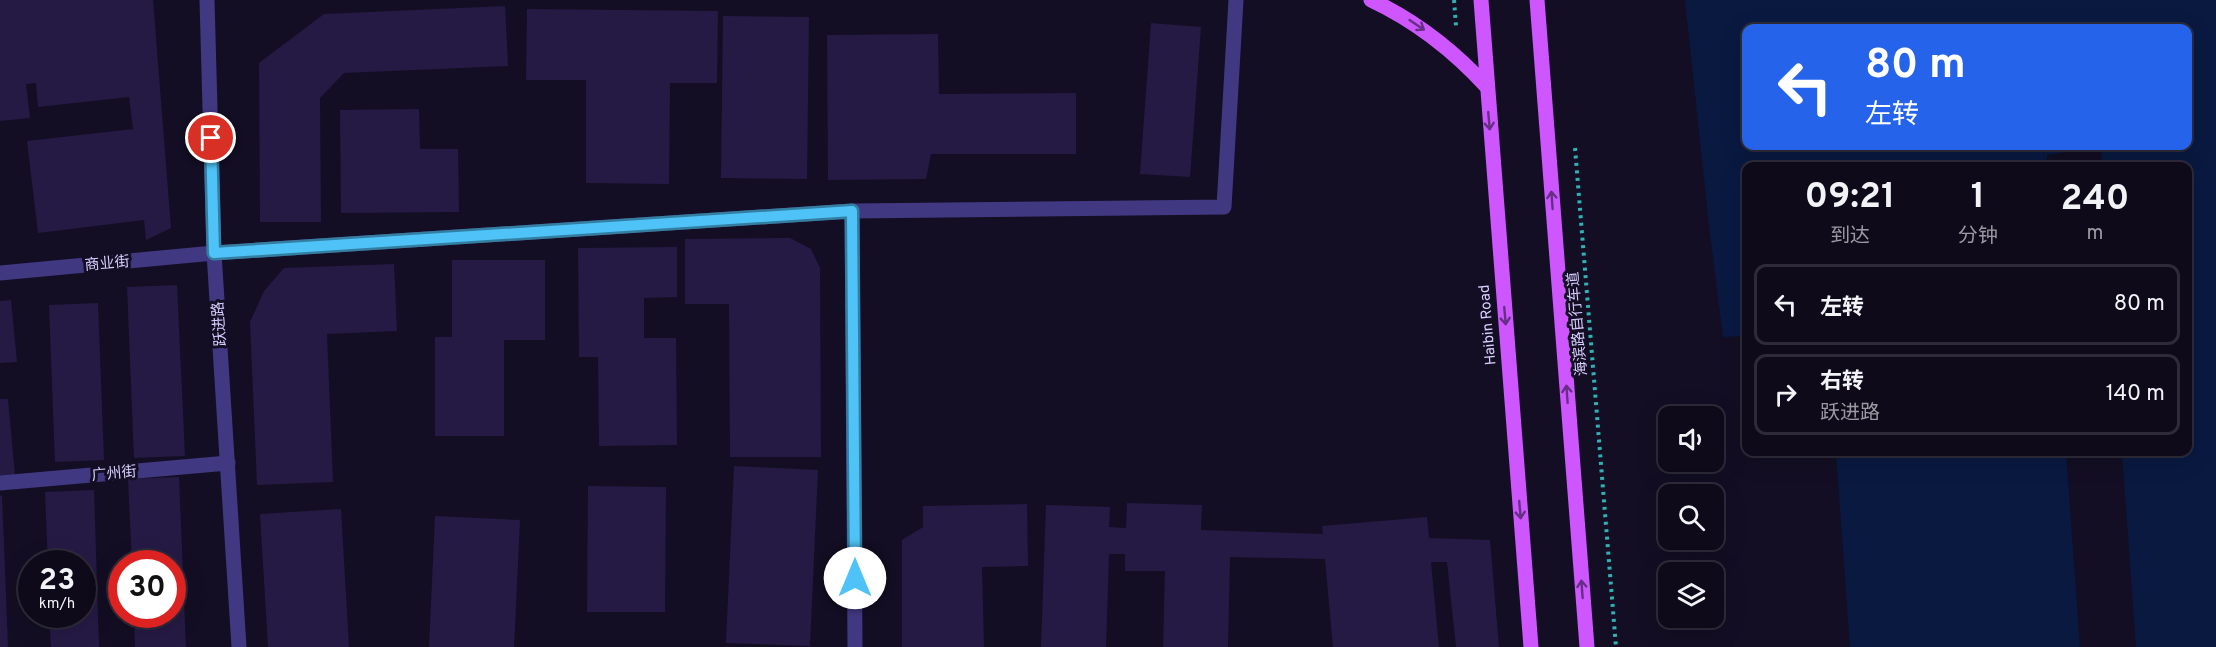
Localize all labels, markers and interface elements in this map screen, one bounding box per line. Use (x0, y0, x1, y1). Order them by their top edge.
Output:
one-way arrow (1408, 19, 1425, 32)
text: 80 m (1865, 40, 1966, 93)
icon: left (1766, 48, 1844, 126)
text: 左转 (1865, 99, 1919, 133)
one-way arrow (1484, 111, 1495, 131)
pin (185, 112, 236, 163)
icon: arrive (194, 121, 227, 154)
text: 09:21 (1805, 175, 1896, 221)
text: 1 (1971, 175, 1985, 221)
text: 240 (2061, 177, 2129, 223)
one-way arrow (1546, 190, 1557, 210)
text: m (2087, 221, 2104, 247)
text: 到达 (1830, 224, 1870, 250)
text: 分钟 (1958, 224, 1998, 250)
street label: 商业街 (84, 253, 130, 276)
street label: 海滨路自行车道 (1564, 271, 1593, 377)
street label: Haibin Road (1476, 284, 1501, 366)
icon: left (1769, 288, 1802, 321)
text: 80 m (2114, 291, 2165, 318)
text: 左转 (1820, 295, 1864, 322)
street label: 跃进路 (209, 301, 232, 347)
one-way arrow (1499, 305, 1510, 325)
text: 右转 (1820, 369, 1864, 396)
icon: right (1769, 378, 1802, 411)
text: 140 m (2106, 381, 2165, 408)
one-way arrow (1561, 385, 1572, 405)
text: 跃进路 (1820, 401, 1880, 427)
map controls (1658, 406, 1724, 628)
button: sound (1658, 406, 1724, 472)
street label: 广州街 (91, 462, 137, 486)
button: search (1658, 484, 1724, 550)
one-way arrow (1515, 500, 1526, 519)
position arrow (823, 546, 887, 610)
speed limit sign: 30 (108, 550, 186, 628)
button: layers (1658, 562, 1724, 628)
text: 23 (39, 563, 75, 600)
one-way arrow (1576, 579, 1587, 599)
text: km/h (39, 595, 75, 614)

